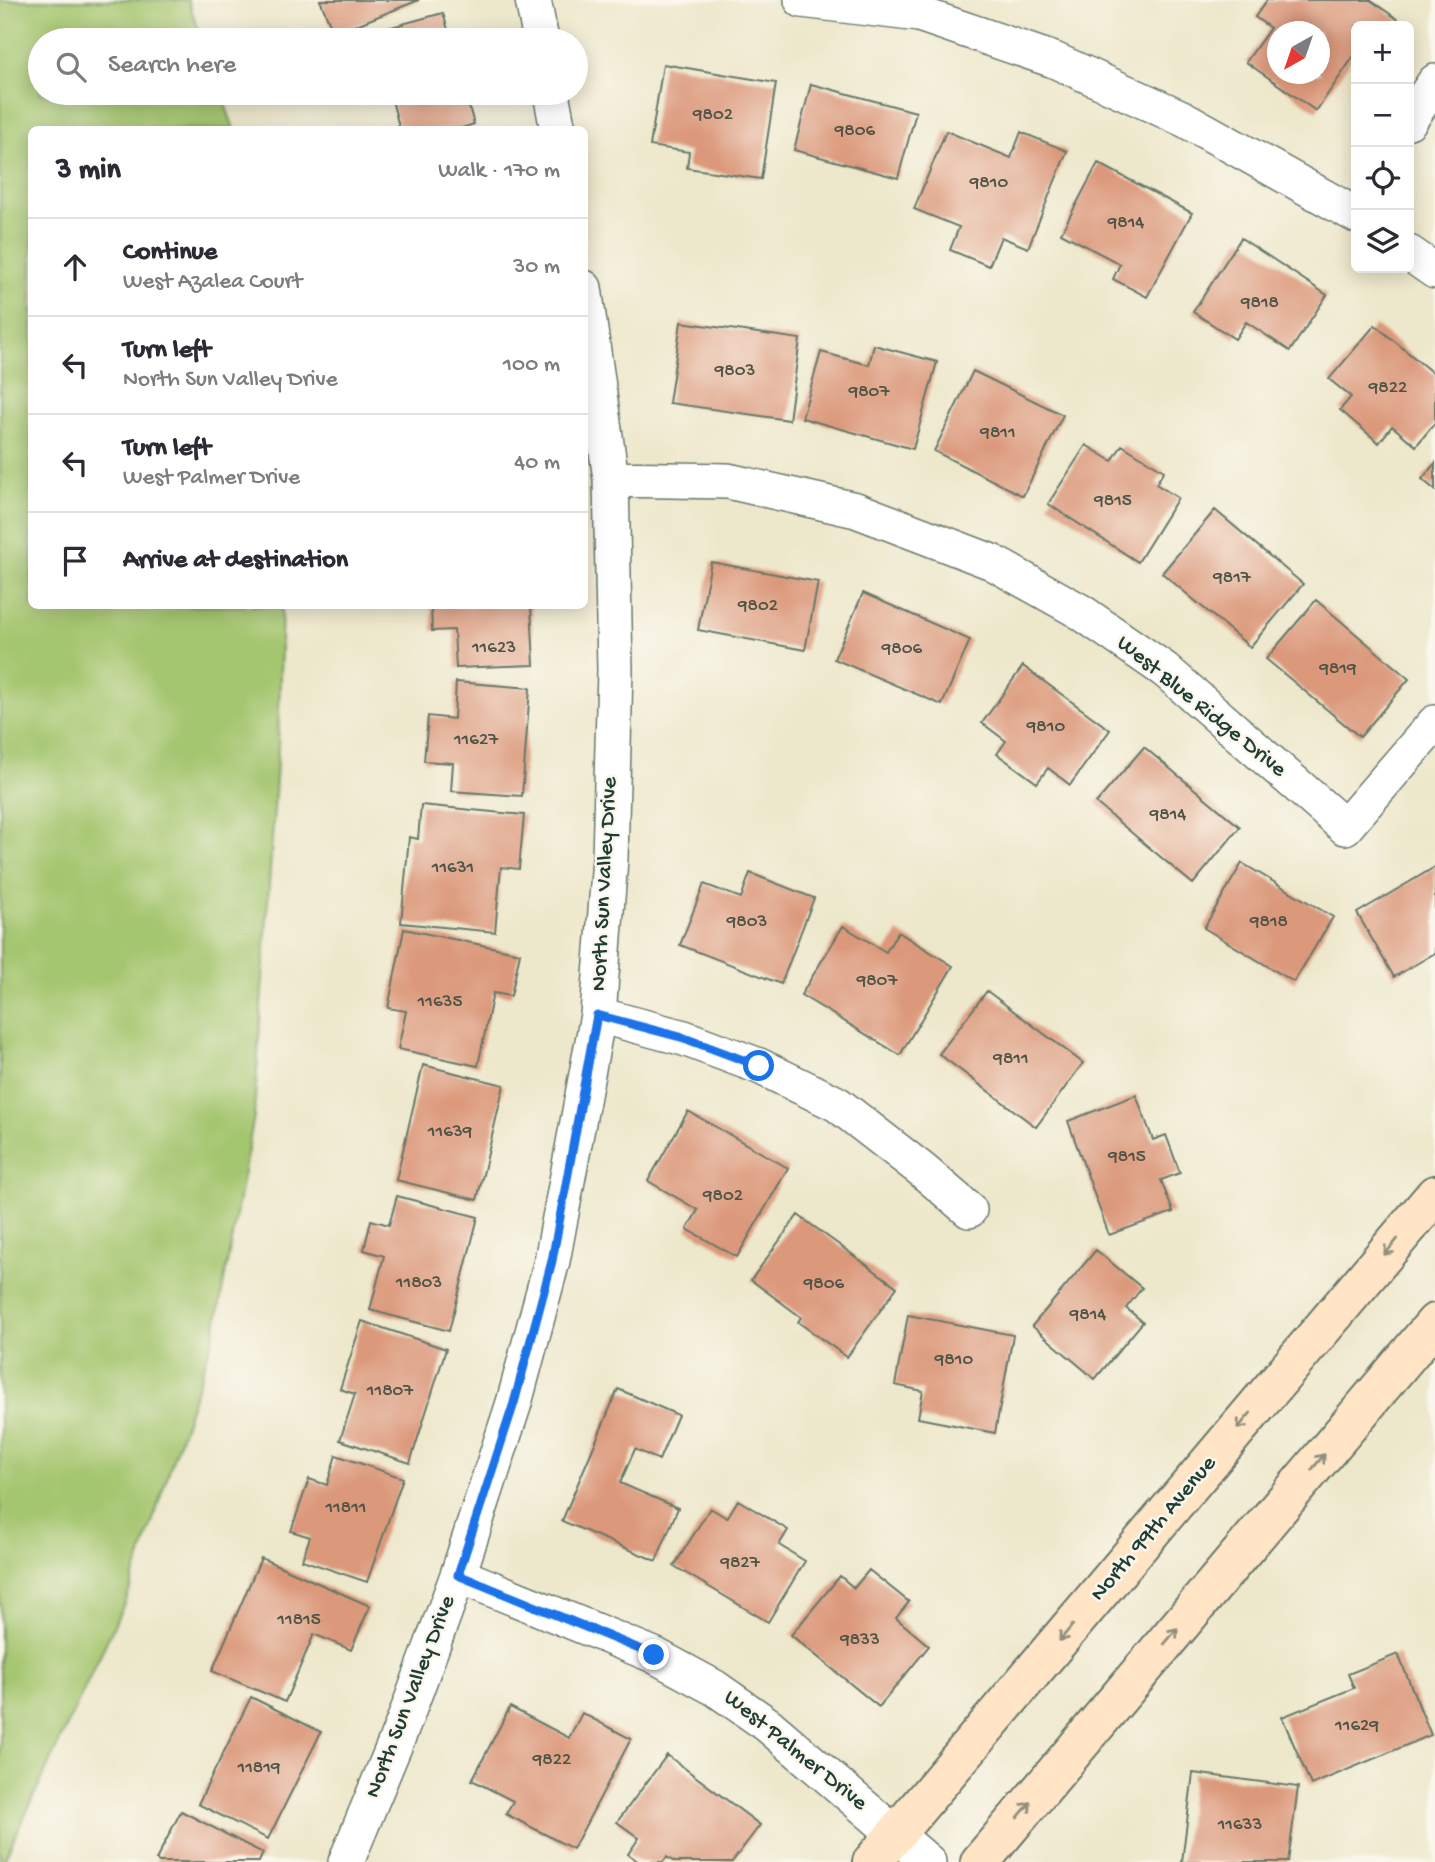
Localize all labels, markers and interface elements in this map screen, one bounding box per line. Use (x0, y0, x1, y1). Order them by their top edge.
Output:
north arrow (1267, 21, 1330, 84)
map controls (1351, 21, 1414, 273)
button: + (1351, 21, 1414, 84)
search box (28, 28, 588, 105)
icon: search (52, 48, 90, 86)
text: Search here (108, 51, 236, 82)
button: − (1351, 84, 1414, 147)
house number: 9802 (692, 104, 733, 127)
house number: 9806 (834, 120, 876, 143)
button: locate (1351, 147, 1414, 210)
text: 3 min (56, 154, 121, 189)
text: Walk · 170 m (438, 158, 560, 185)
house number: 9810 (969, 172, 1008, 195)
button: layers (1351, 210, 1414, 273)
house number: 9814 (1107, 212, 1144, 235)
text: Continue (123, 238, 217, 269)
icon: ahead (56, 248, 94, 286)
text: 30 m (513, 254, 560, 281)
text: West Azalea Court (123, 269, 302, 296)
house number: 9818 (1240, 292, 1279, 315)
text: Turn left (123, 336, 211, 367)
icon: left (56, 346, 94, 384)
text: 100 m (503, 352, 560, 379)
house number: 9803 (714, 360, 755, 383)
text: North Sun Valley Drive (123, 367, 338, 394)
house number: 9822 (1368, 377, 1407, 400)
house number: 9807 (848, 381, 890, 404)
house number: 9811 (979, 422, 1016, 445)
text: Turn left (123, 434, 211, 465)
icon: left (56, 444, 94, 482)
text: 40 m (514, 450, 560, 477)
text: West Palmer Drive (123, 465, 300, 492)
house number: 9815 (1093, 490, 1132, 513)
icon: arrive (56, 542, 94, 580)
text: Arrive at destination (123, 546, 348, 577)
house number: 9817 (1212, 567, 1252, 590)
house number: 9802 (737, 595, 778, 618)
street label: West Blue Ridge Drive (1111, 630, 1292, 784)
house number: 11623 (471, 637, 516, 660)
house number: 9806 (881, 638, 923, 661)
house number: 9819 (1318, 658, 1357, 681)
house number: 9810 (1026, 716, 1065, 739)
house number: 11627 (453, 729, 499, 752)
street label: North Sun Valley Drive (586, 775, 624, 992)
house number: 9814 (1149, 804, 1186, 827)
house number: 11631 (431, 857, 474, 880)
house number: 9803 (726, 911, 767, 934)
house number: 9818 (1249, 911, 1288, 934)
house number: 9807 (856, 970, 898, 993)
house number: 11635 (417, 991, 462, 1014)
house number: 9811 (992, 1048, 1029, 1071)
route start (743, 1050, 774, 1081)
house number: 11639 (427, 1121, 473, 1144)
house number: 9815 (1107, 1146, 1146, 1169)
house number: 9802 (702, 1185, 743, 1208)
one-way arrow (1383, 1238, 1399, 1256)
house number: 11803 (395, 1272, 442, 1295)
house number: 9806 (803, 1273, 845, 1296)
house number: 9814 (1069, 1304, 1106, 1327)
house number: 9810 (934, 1349, 973, 1372)
house number: 11807 (366, 1380, 414, 1403)
one-way arrow (1236, 1412, 1252, 1430)
street label: North 99th Avenue (1085, 1450, 1223, 1607)
one-way arrow (1310, 1454, 1326, 1472)
house number: 11811 (324, 1497, 367, 1520)
house number: 9827 (719, 1552, 761, 1575)
street label: North Sun Valley Drive (360, 1591, 462, 1802)
house number: 11815 (276, 1609, 321, 1632)
one-way arrow (1058, 1623, 1074, 1641)
one-way arrow (1163, 1627, 1179, 1645)
house number: 9833 (839, 1629, 880, 1652)
route end (638, 1639, 669, 1670)
street label: West Palmer Drive (718, 1685, 873, 1818)
house number: 11629 (1334, 1715, 1379, 1738)
house number: 9822 (532, 1749, 571, 1772)
house number: 11819 (237, 1757, 281, 1780)
one-way arrow (1016, 1801, 1032, 1819)
house number: 11633 (1217, 1814, 1262, 1837)

